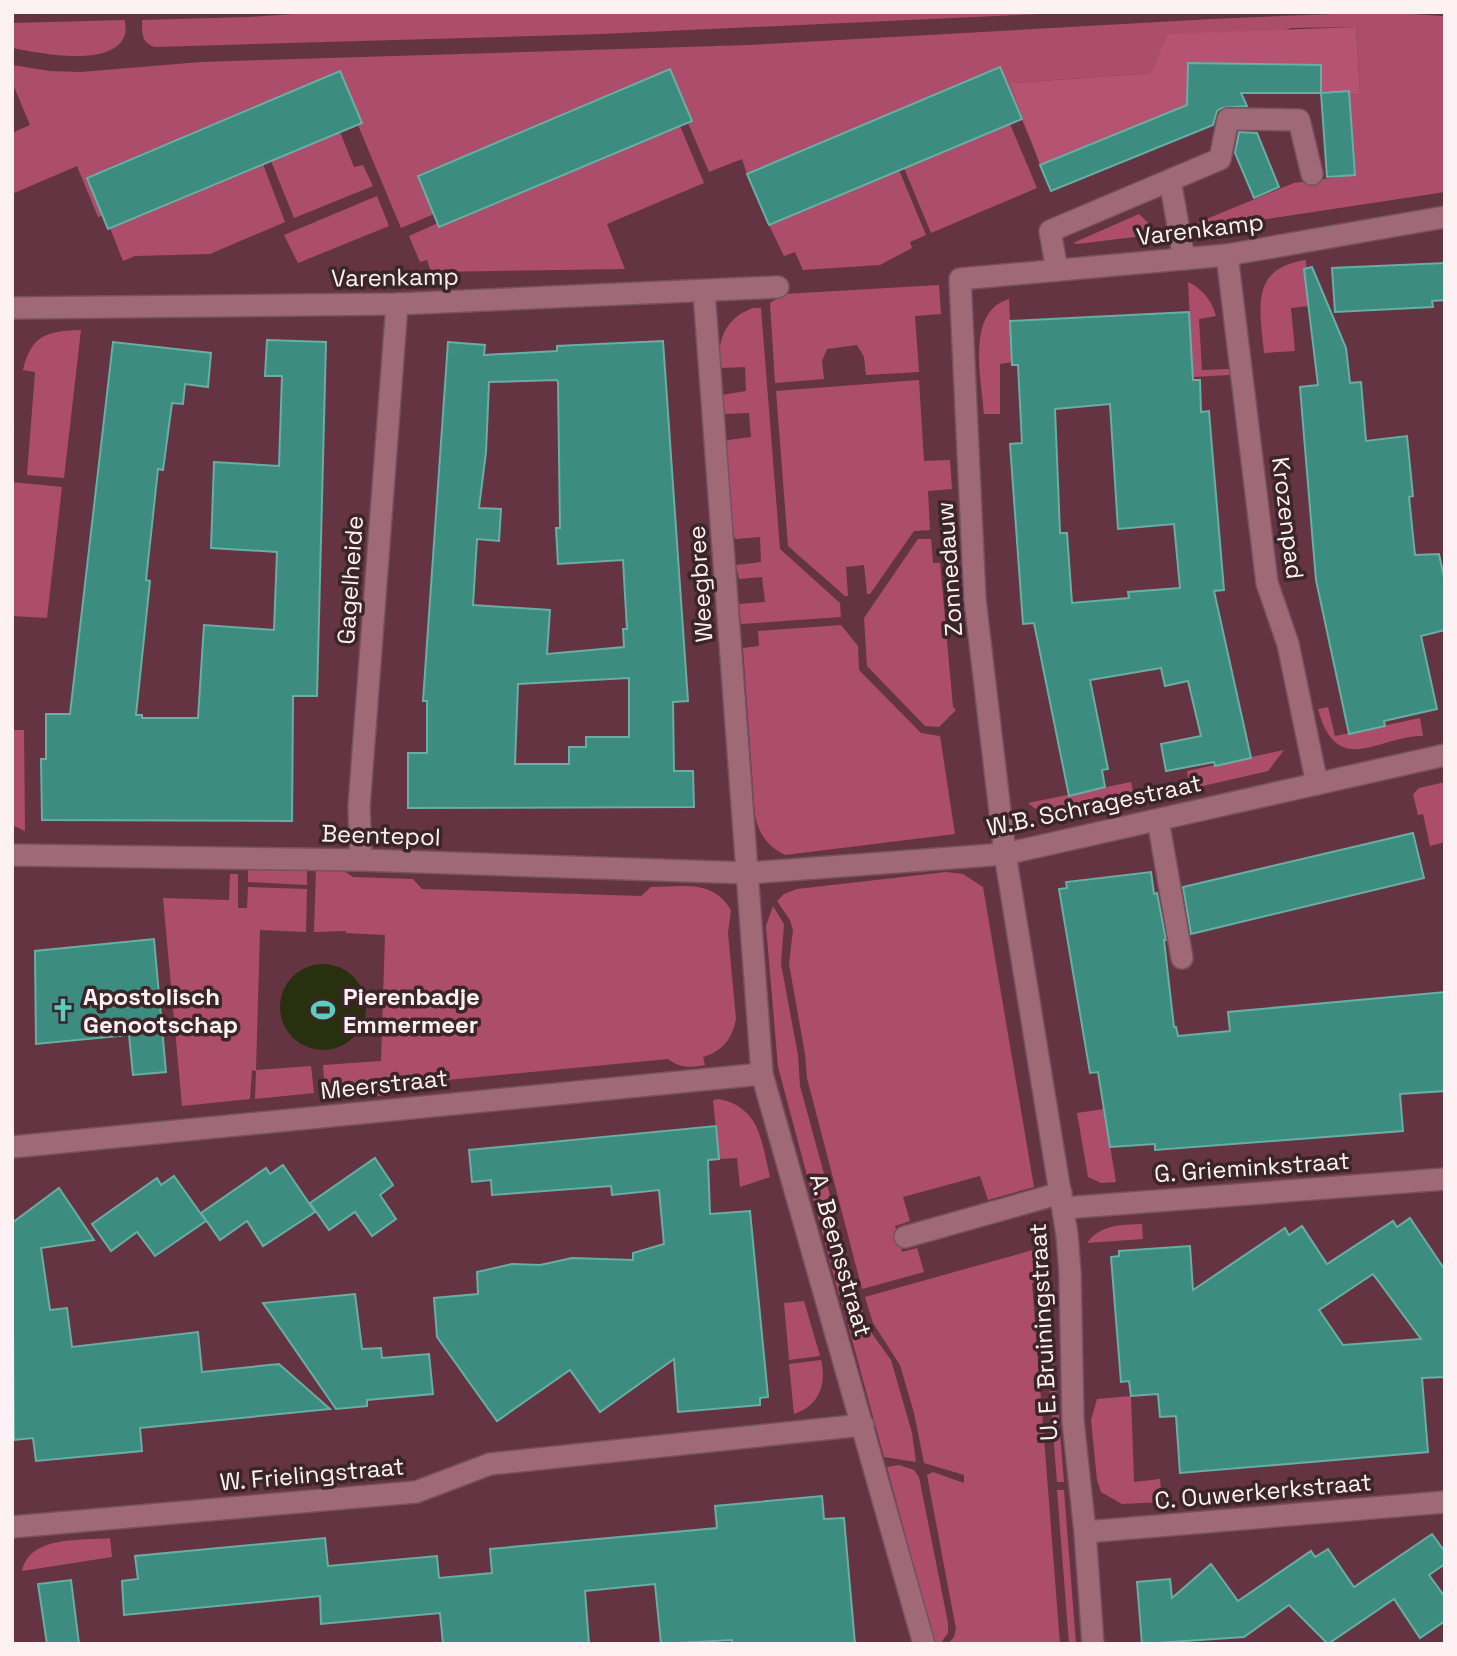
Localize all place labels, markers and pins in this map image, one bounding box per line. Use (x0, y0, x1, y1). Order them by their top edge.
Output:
place label: Apostolisch Genootschap (83, 981, 238, 1040)
place label: Pierenbadje Emmermeer (343, 981, 480, 1040)
church icon: Apostolisch Genootschap (49, 996, 77, 1024)
sports icon: Pierenbadje Emmermeer (309, 996, 337, 1024)

